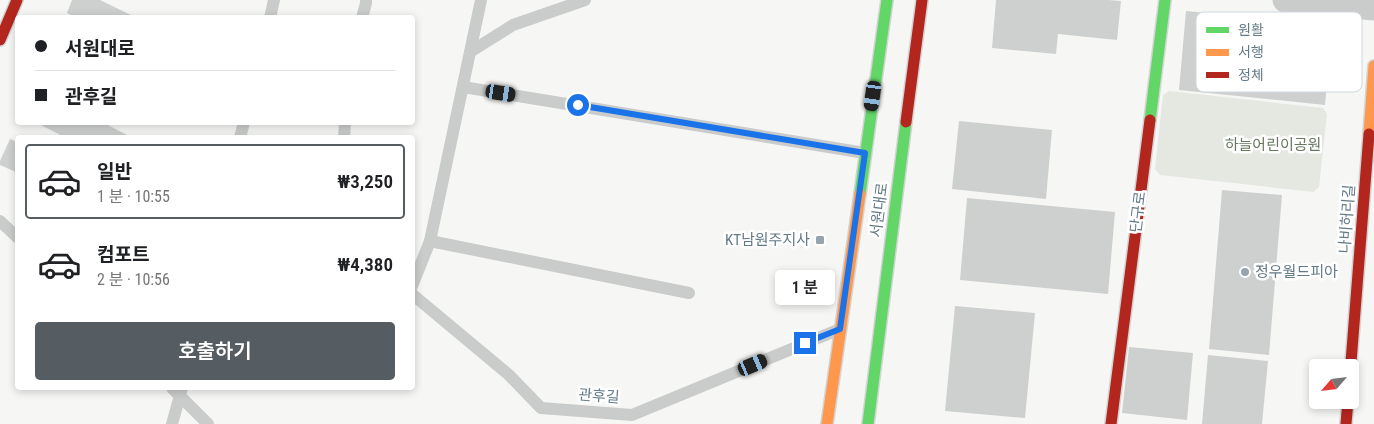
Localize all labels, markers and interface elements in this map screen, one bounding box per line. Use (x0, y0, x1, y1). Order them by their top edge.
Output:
legend (1196, 12, 1362, 92)
text: 원활 (1238, 22, 1264, 38)
text: 서원대로 (65, 37, 135, 60)
text: 서행 (1238, 44, 1264, 60)
text: 정체 (1238, 67, 1264, 83)
car (863, 80, 882, 112)
car (485, 83, 516, 103)
text: 관후길 (65, 85, 117, 108)
route start (567, 94, 589, 116)
park label: 하늘어린이공원 (1225, 136, 1321, 154)
icon: car (37, 159, 82, 204)
text: 일반 (97, 160, 132, 183)
text: ₩3,250 (337, 170, 393, 193)
street label: 서원대로 (867, 182, 891, 238)
street label: 나비허리길 (1336, 184, 1358, 254)
text: 1 분 · 10:55 (97, 187, 170, 206)
street label: 단구로 (1127, 190, 1149, 234)
place label: KT남원주지사 (725, 231, 810, 249)
marker: KT남원주지사 (814, 234, 826, 246)
icon: car (37, 242, 82, 287)
text: 컴포트 (97, 243, 149, 266)
text: ₩4,380 (337, 253, 393, 276)
place label: 정우월드피아 (1255, 263, 1338, 281)
marker: 정우월드피아 (1239, 266, 1251, 278)
text: 2 분 · 10:56 (97, 270, 170, 289)
callout: 1 분 (775, 270, 835, 306)
text: 1 분 (792, 278, 818, 297)
button: 호출하기 (35, 322, 395, 380)
route end (794, 332, 816, 354)
car (736, 352, 769, 378)
north arrow (1309, 359, 1359, 409)
map controls (1309, 359, 1359, 409)
street label: 관후길 (578, 386, 620, 406)

